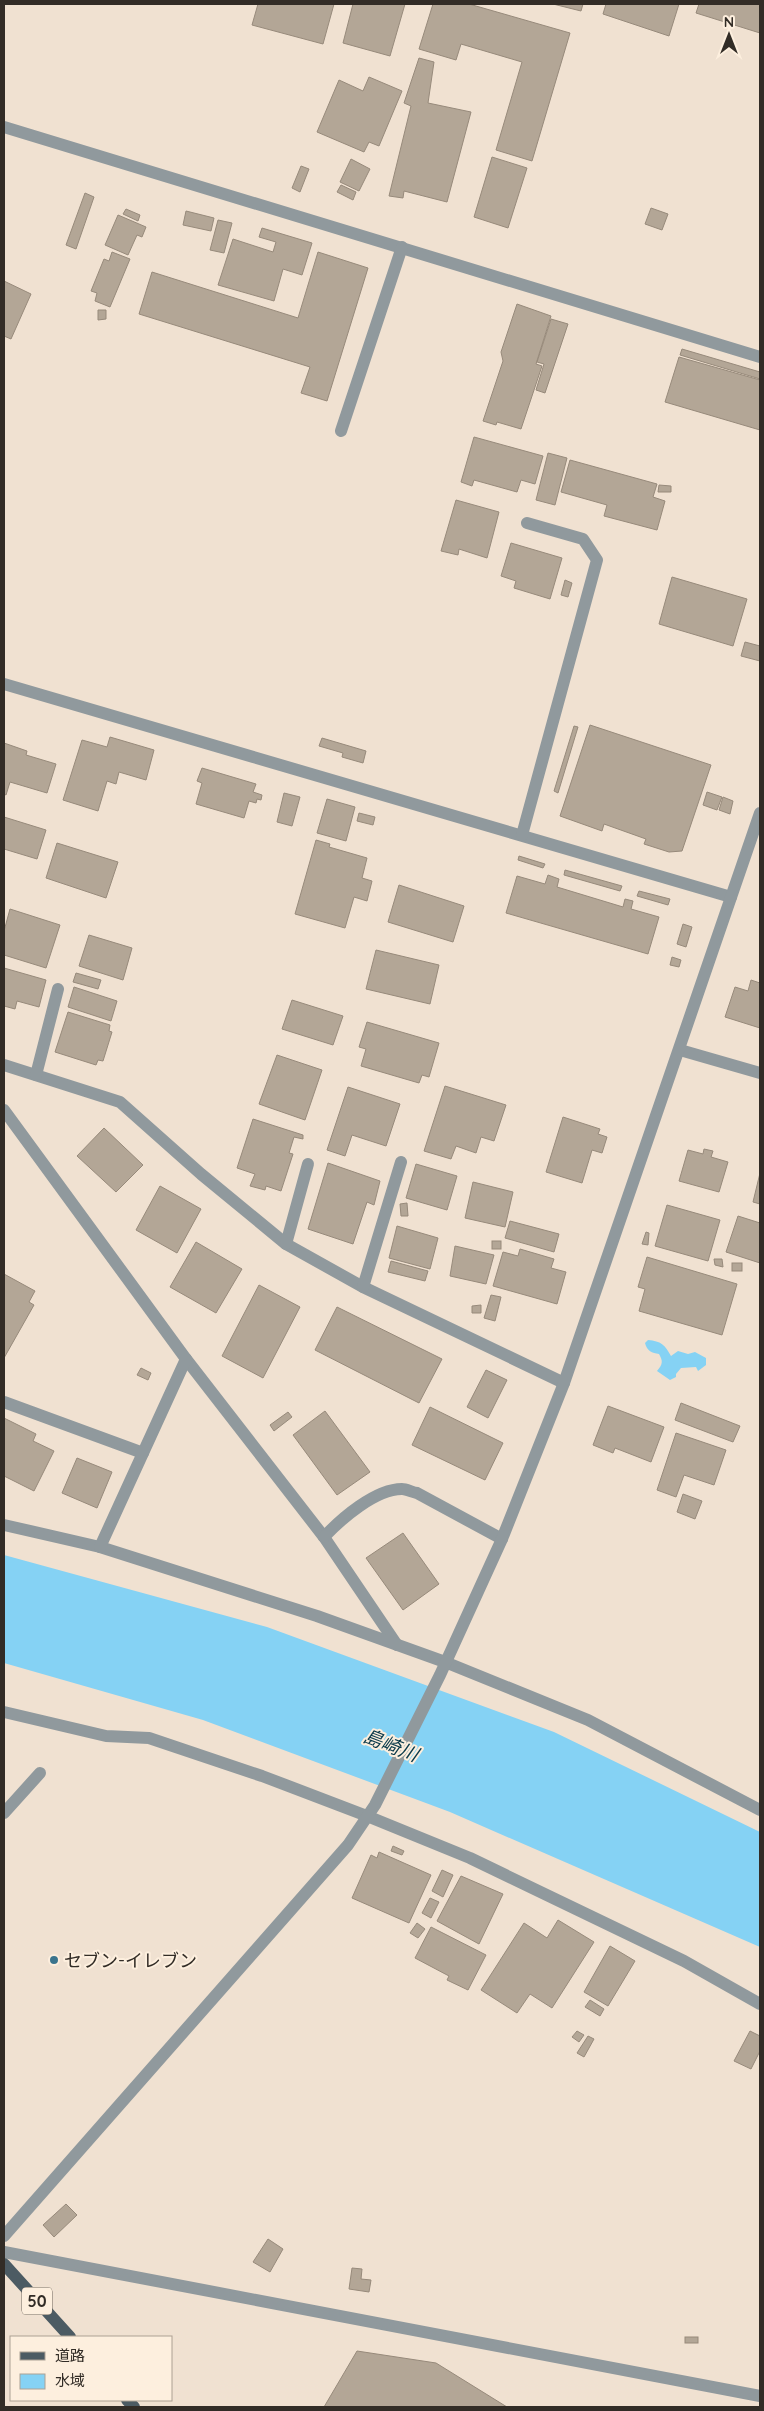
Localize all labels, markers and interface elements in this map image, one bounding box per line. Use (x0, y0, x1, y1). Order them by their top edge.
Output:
north arrow (704, 10, 754, 60)
text: N (724, 13, 734, 31)
water label: 島崎川 (360, 1724, 424, 1767)
place label: セブン-イレブン (64, 1949, 197, 1972)
marker: セブン-イレブン (48, 1954, 60, 1966)
road number: 50 (22, 2288, 52, 2314)
legend (10, 2336, 172, 2401)
text: 道路 (55, 2346, 85, 2365)
text: 水域 (55, 2371, 85, 2390)

